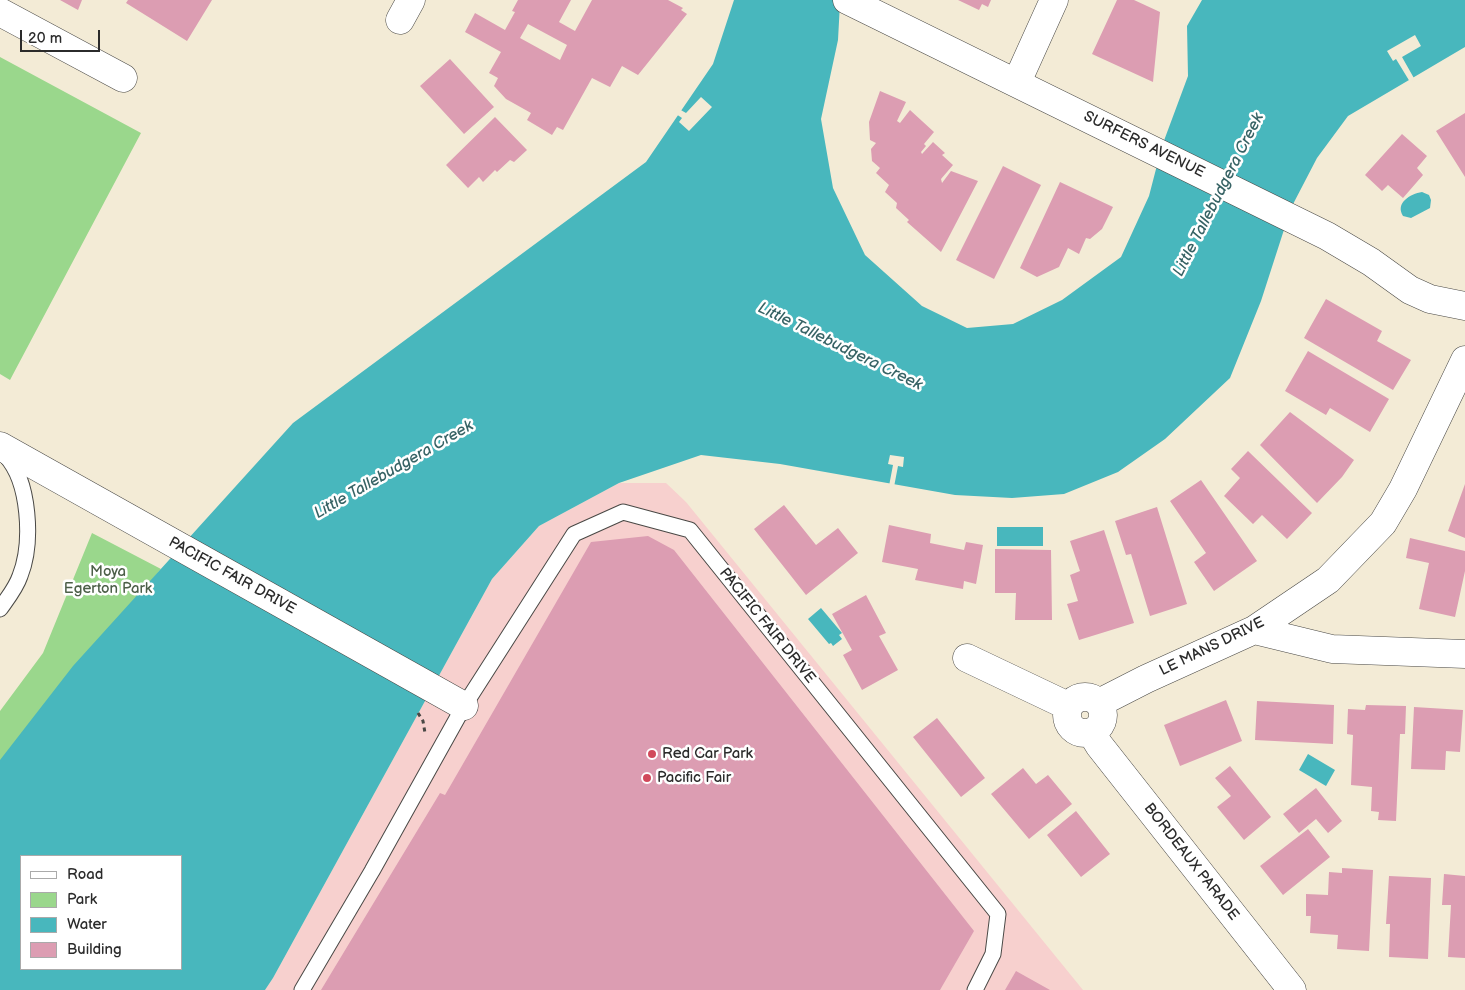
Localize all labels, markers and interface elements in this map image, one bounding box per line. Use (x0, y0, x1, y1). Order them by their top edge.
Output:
scale bar (22, 20, 102, 52)
text: 20 m (28, 29, 62, 48)
street label: SURFERS AVENUE (1080, 108, 1208, 182)
water label: Little Tallebudgera Creek (1169, 110, 1269, 280)
water label: Little Tallebudgera Creek (755, 299, 925, 395)
water label: Little Tallebudgera Creek (311, 417, 477, 523)
street label: PACIFIC FAIR DRIVE (165, 533, 299, 619)
park label: Moya Egerton Park (64, 563, 152, 598)
street label: PACIFIC FAIR DRIVE (715, 565, 819, 687)
street label: LE MANS DRIVE (1157, 614, 1267, 680)
place label: Red Car Park (662, 745, 753, 763)
marker: Red Car Park (646, 748, 658, 760)
place label: Pacific Fair (657, 769, 731, 787)
marker: Pacific Fair (641, 772, 653, 784)
street label: BORDEAUX PARADE (1140, 800, 1242, 924)
legend (20, 855, 182, 970)
text: Road (67, 865, 103, 884)
text: Park (67, 890, 97, 909)
text: Water (67, 915, 107, 934)
text: Building (67, 940, 122, 959)

